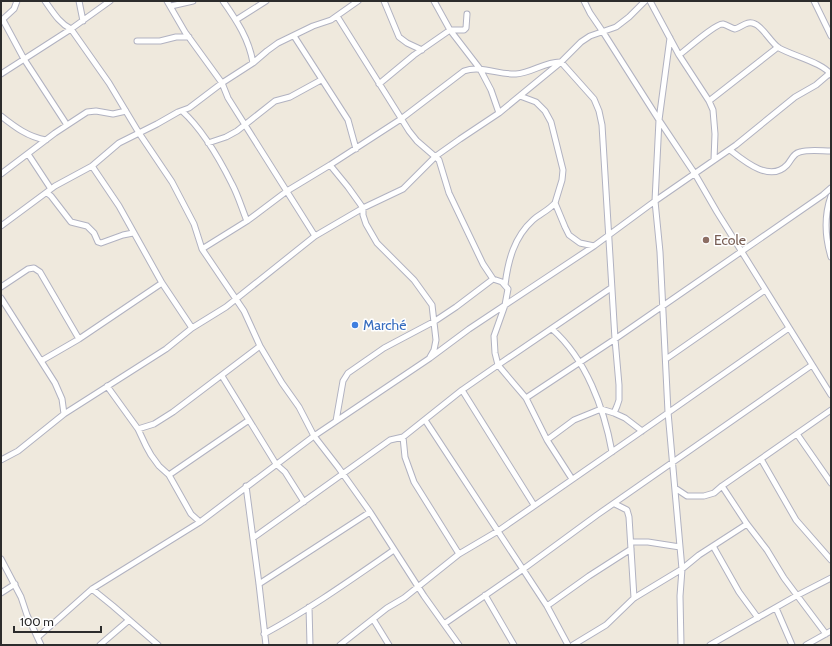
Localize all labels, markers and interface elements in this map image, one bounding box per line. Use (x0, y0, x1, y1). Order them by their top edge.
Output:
place label: Ecole (714, 231, 746, 249)
marker: Ecole (701, 235, 711, 245)
place label: Marché (363, 316, 406, 334)
marker: Marché (350, 320, 360, 330)
scale bar (14, 608, 101, 634)
text: 100 m (20, 614, 54, 629)

